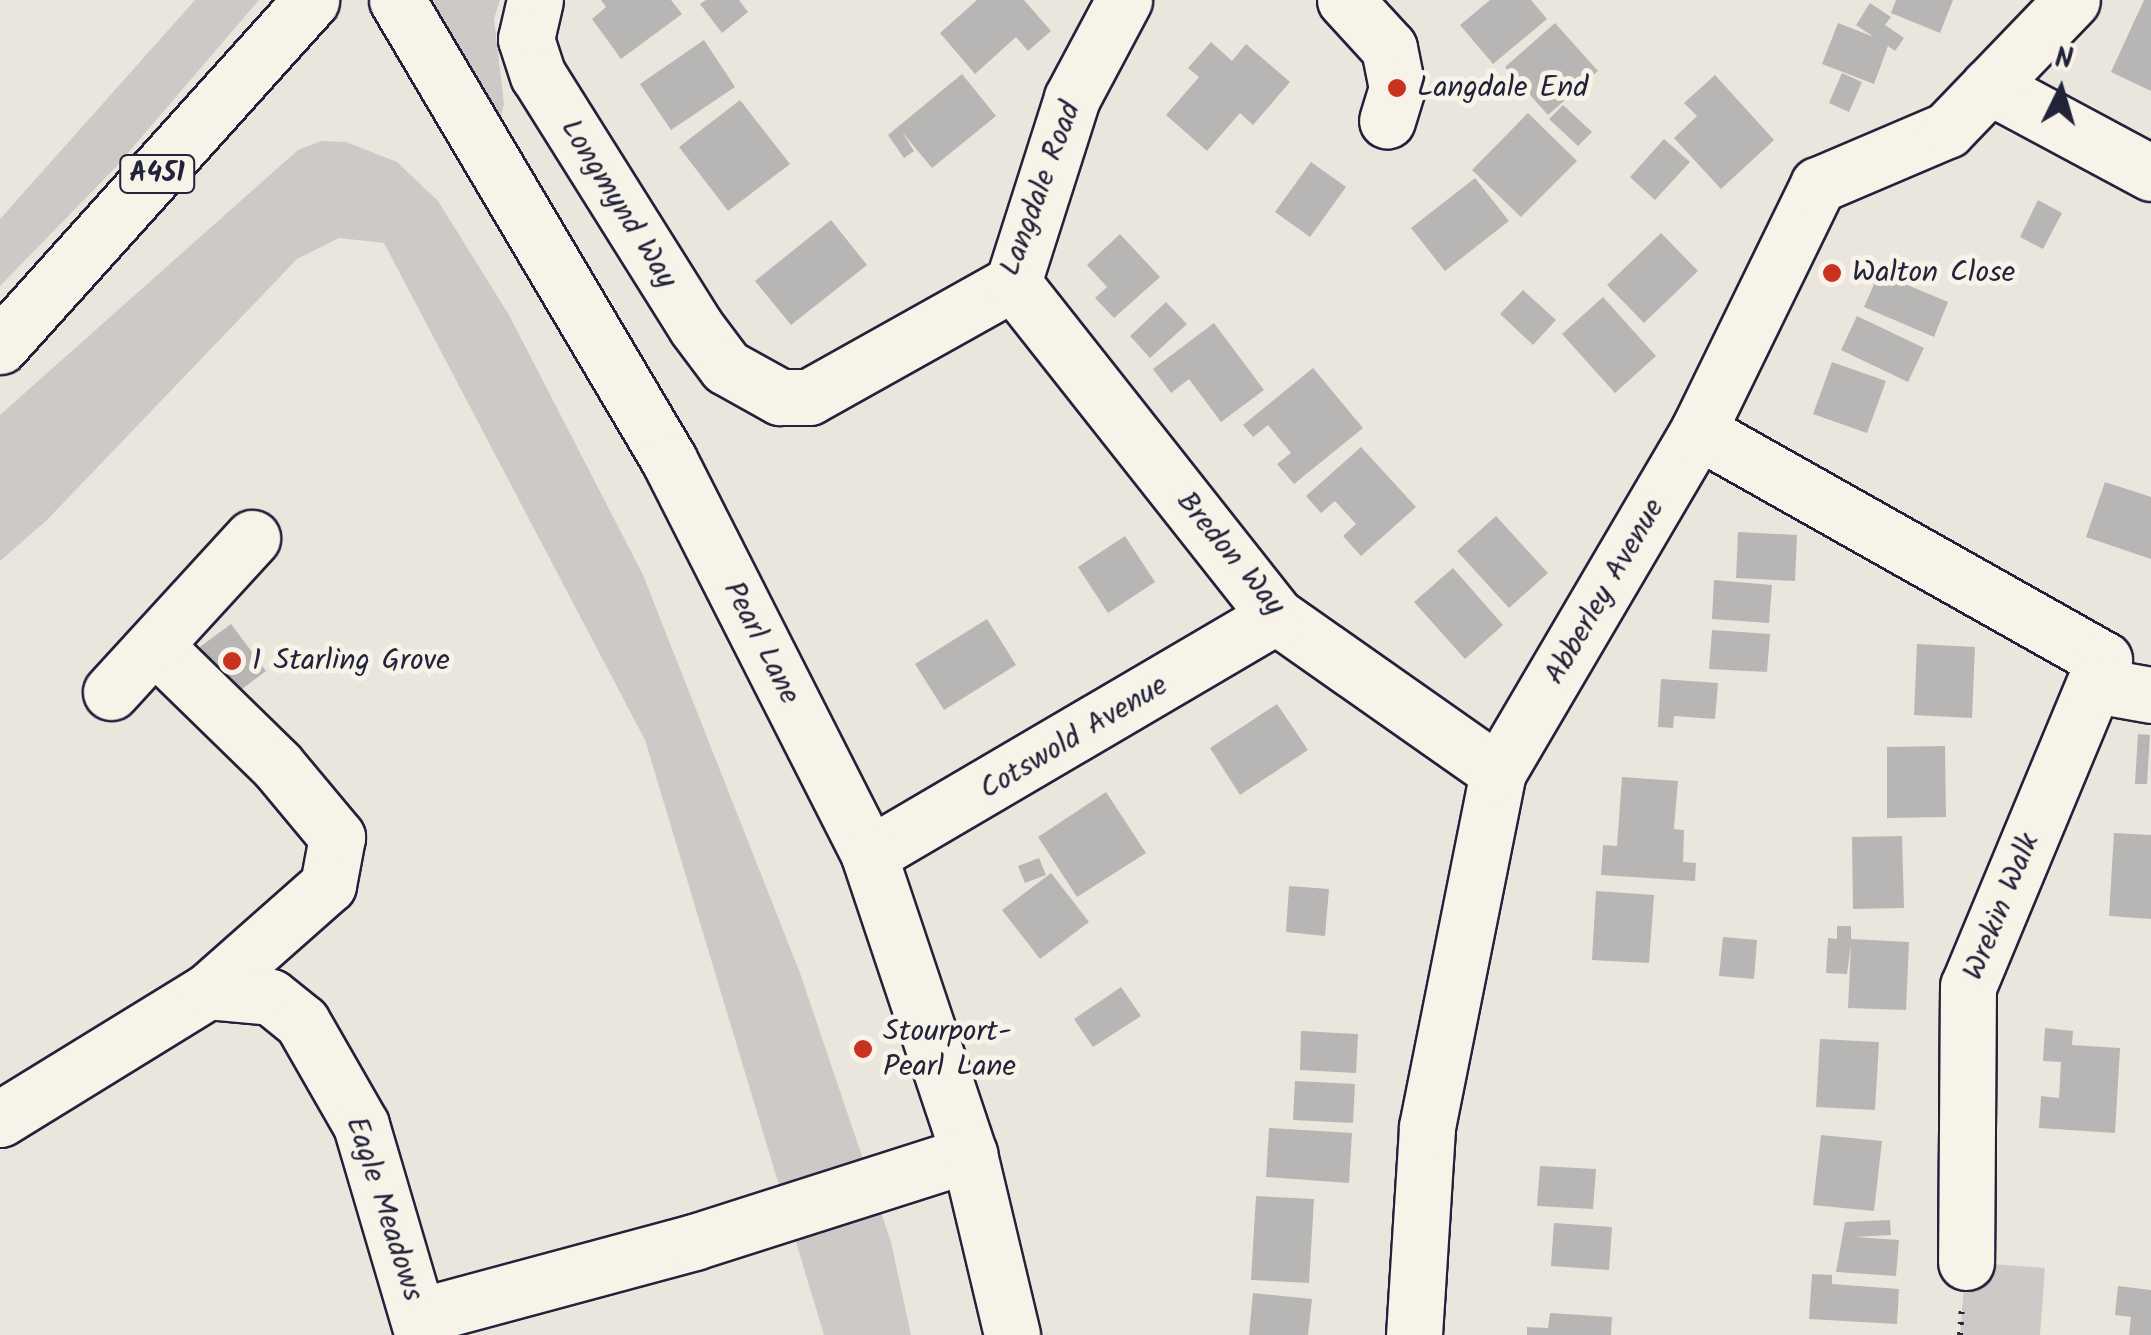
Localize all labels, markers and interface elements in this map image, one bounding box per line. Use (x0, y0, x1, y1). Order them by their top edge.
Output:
text: N (2053, 36, 2074, 83)
north arrow (2011, 40, 2111, 140)
place label: Langdale End (1417, 70, 1588, 106)
marker: Langdale End (1386, 77, 1408, 99)
street label: Langdale Road (993, 97, 1089, 281)
street label: Longmynd Way (552, 113, 684, 295)
road number: A451 (117, 151, 197, 197)
place label: Walton Close (1852, 255, 2015, 291)
marker: Walton Close (1821, 262, 1843, 284)
street label: Bredon Way (1168, 485, 1292, 623)
street label: Abberley Avenue (1537, 493, 1673, 691)
street label: Pearl Lane (715, 576, 807, 710)
place label: 1 Starling Grove (252, 643, 450, 679)
marker: 1 Starling Grove (221, 650, 243, 672)
street label: Cotswold Avenue (974, 668, 1174, 808)
street label: Wrekin Walk (1956, 828, 2048, 986)
place label: Stourport- Pearl Lane (883, 1014, 1016, 1084)
marker: Stourport- Pearl Lane (852, 1038, 874, 1060)
street label: Eagle Meadows (337, 1112, 431, 1306)

